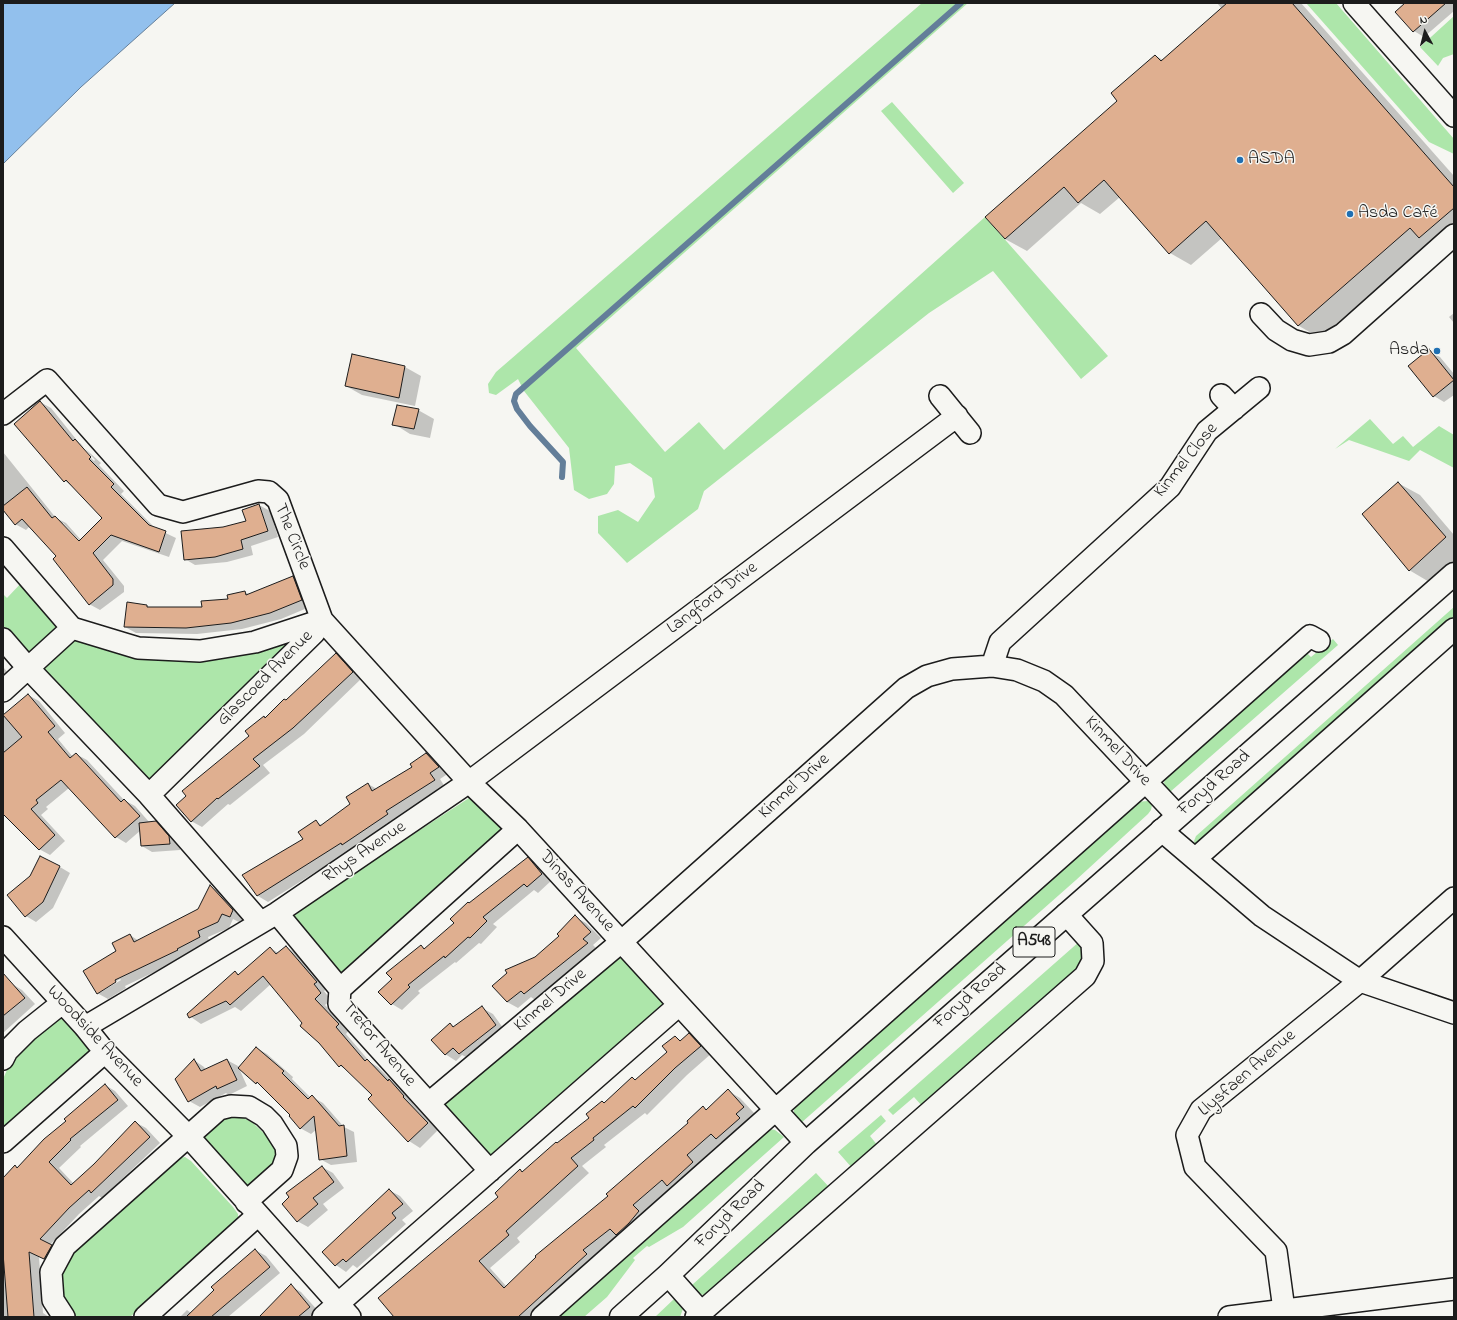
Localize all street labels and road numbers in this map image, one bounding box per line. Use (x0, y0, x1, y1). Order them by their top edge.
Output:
street label: Kinmel Close (1150, 419, 1224, 503)
street label: The Circle (268, 501, 314, 573)
street label: Langford Drive (663, 558, 763, 640)
street label: Glascoed Avenue (213, 626, 319, 732)
street label: Kinmel Drive (1079, 712, 1155, 792)
street label: Foryd Road (1174, 747, 1256, 821)
street label: Kinmel Drive (755, 750, 835, 824)
street label: Rhys Avenue (319, 817, 411, 889)
street label: Dinas Avenue (534, 847, 618, 937)
road number: A548 (1013, 927, 1055, 957)
street label: Foryd Road (930, 960, 1012, 1034)
street label: Kinmel Drive (510, 964, 592, 1038)
street label: Woodside Avenue (41, 981, 147, 1093)
street label: Trefor Avenue (336, 998, 420, 1092)
street label: Llysfaen Avenue (1195, 1026, 1301, 1122)
street label: Foryd Road (691, 1176, 771, 1254)

